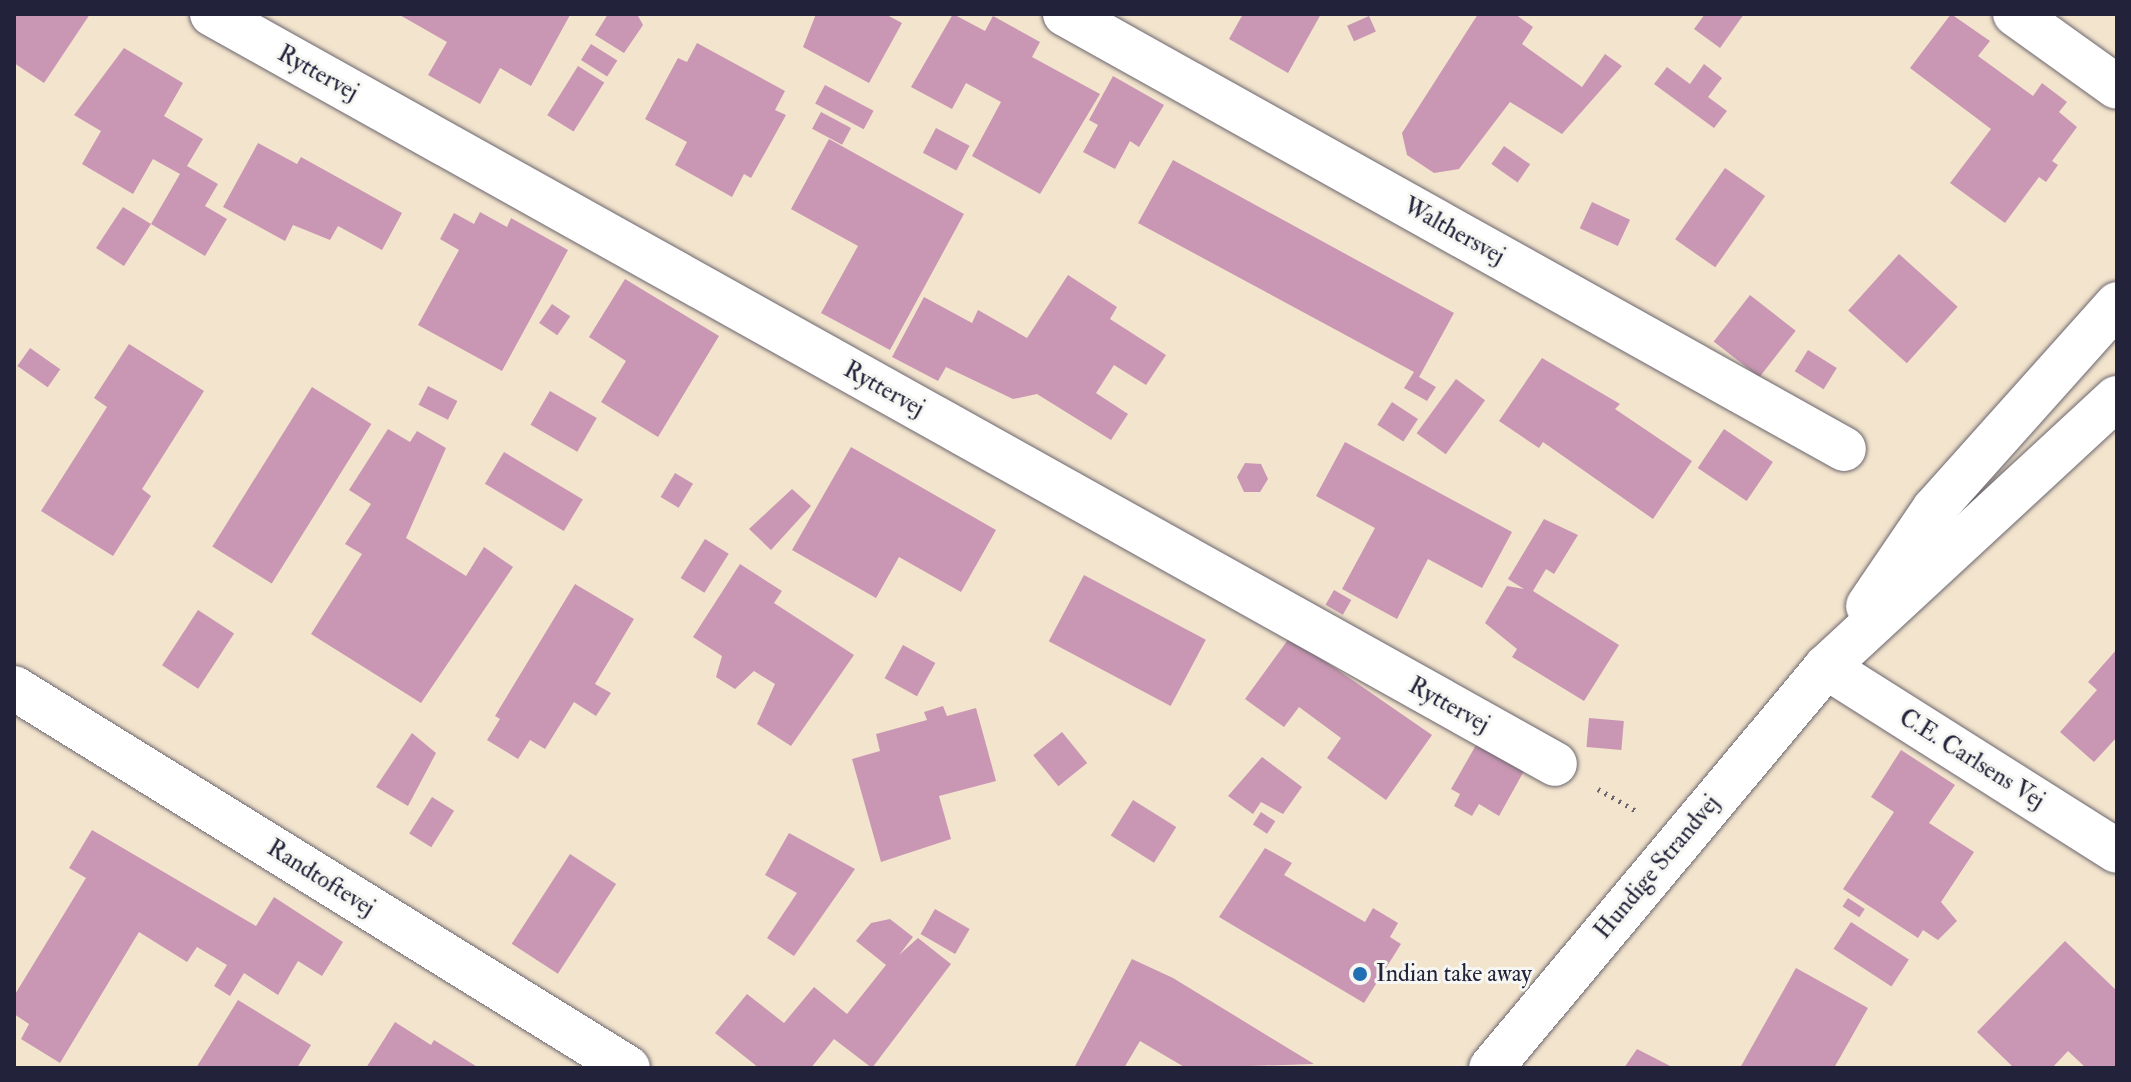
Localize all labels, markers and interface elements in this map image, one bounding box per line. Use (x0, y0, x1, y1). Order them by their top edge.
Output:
street label: Ryttervej (273, 39, 363, 107)
street label: Walthersvej (1398, 191, 1510, 271)
street label: Ryttervej (839, 355, 929, 423)
street label: Ryttervej (1404, 671, 1494, 739)
street label: C.E. Carlsens Vej (1894, 703, 2050, 815)
street label: Hundige Strandvej (1588, 789, 1726, 945)
street label: Randtoftevej (262, 834, 380, 922)
place label: Indian take away (1376, 960, 1532, 988)
marker: Indian take away (1351, 965, 1369, 983)

